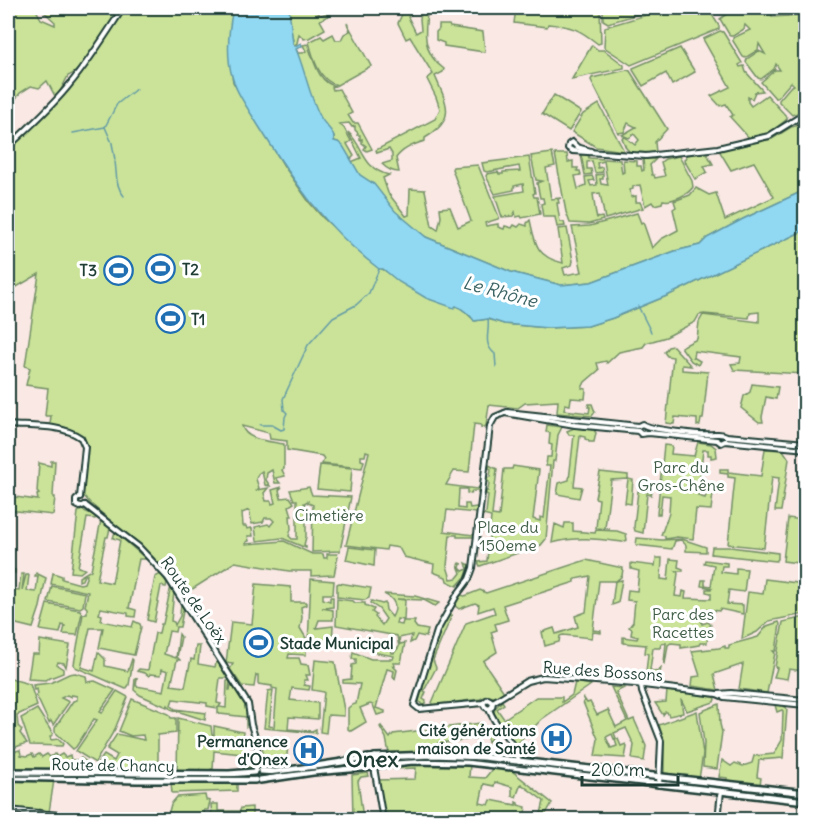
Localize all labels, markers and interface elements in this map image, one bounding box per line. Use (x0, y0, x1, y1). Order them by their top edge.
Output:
sports icon: T2 (145, 253, 177, 285)
sports icon: T3 (102, 254, 134, 286)
place label: T2 (182, 259, 199, 279)
place label: T3 (80, 260, 97, 280)
water label: Le Rhône (461, 271, 541, 313)
sports icon: T1 (154, 303, 186, 335)
place label: T1 (191, 309, 205, 329)
park label: Parc du Gros-Chêne (637, 457, 725, 495)
park label: Cimetière (294, 505, 364, 525)
park label: Place du 150eme (477, 517, 539, 555)
street label: Route de Loëx (157, 553, 231, 648)
park label: Parc des Racettes (652, 604, 714, 642)
sports icon: Stade Municipal (243, 627, 275, 659)
place label: Stade Municipal (280, 633, 394, 654)
street label: Rue des Bossons (542, 657, 664, 685)
place label: Cité générations maison de Santé (417, 720, 536, 758)
hospital icon: Cité générations maison de Santé (541, 723, 573, 755)
place label: Permanence d'Onex (197, 731, 288, 769)
hospital icon: Permanence d'Onex (293, 734, 325, 766)
district label: Onex (346, 745, 398, 773)
scale bar (582, 749, 678, 787)
street label: Route de Chancy (51, 754, 175, 776)
text: 200 m (591, 758, 645, 781)

